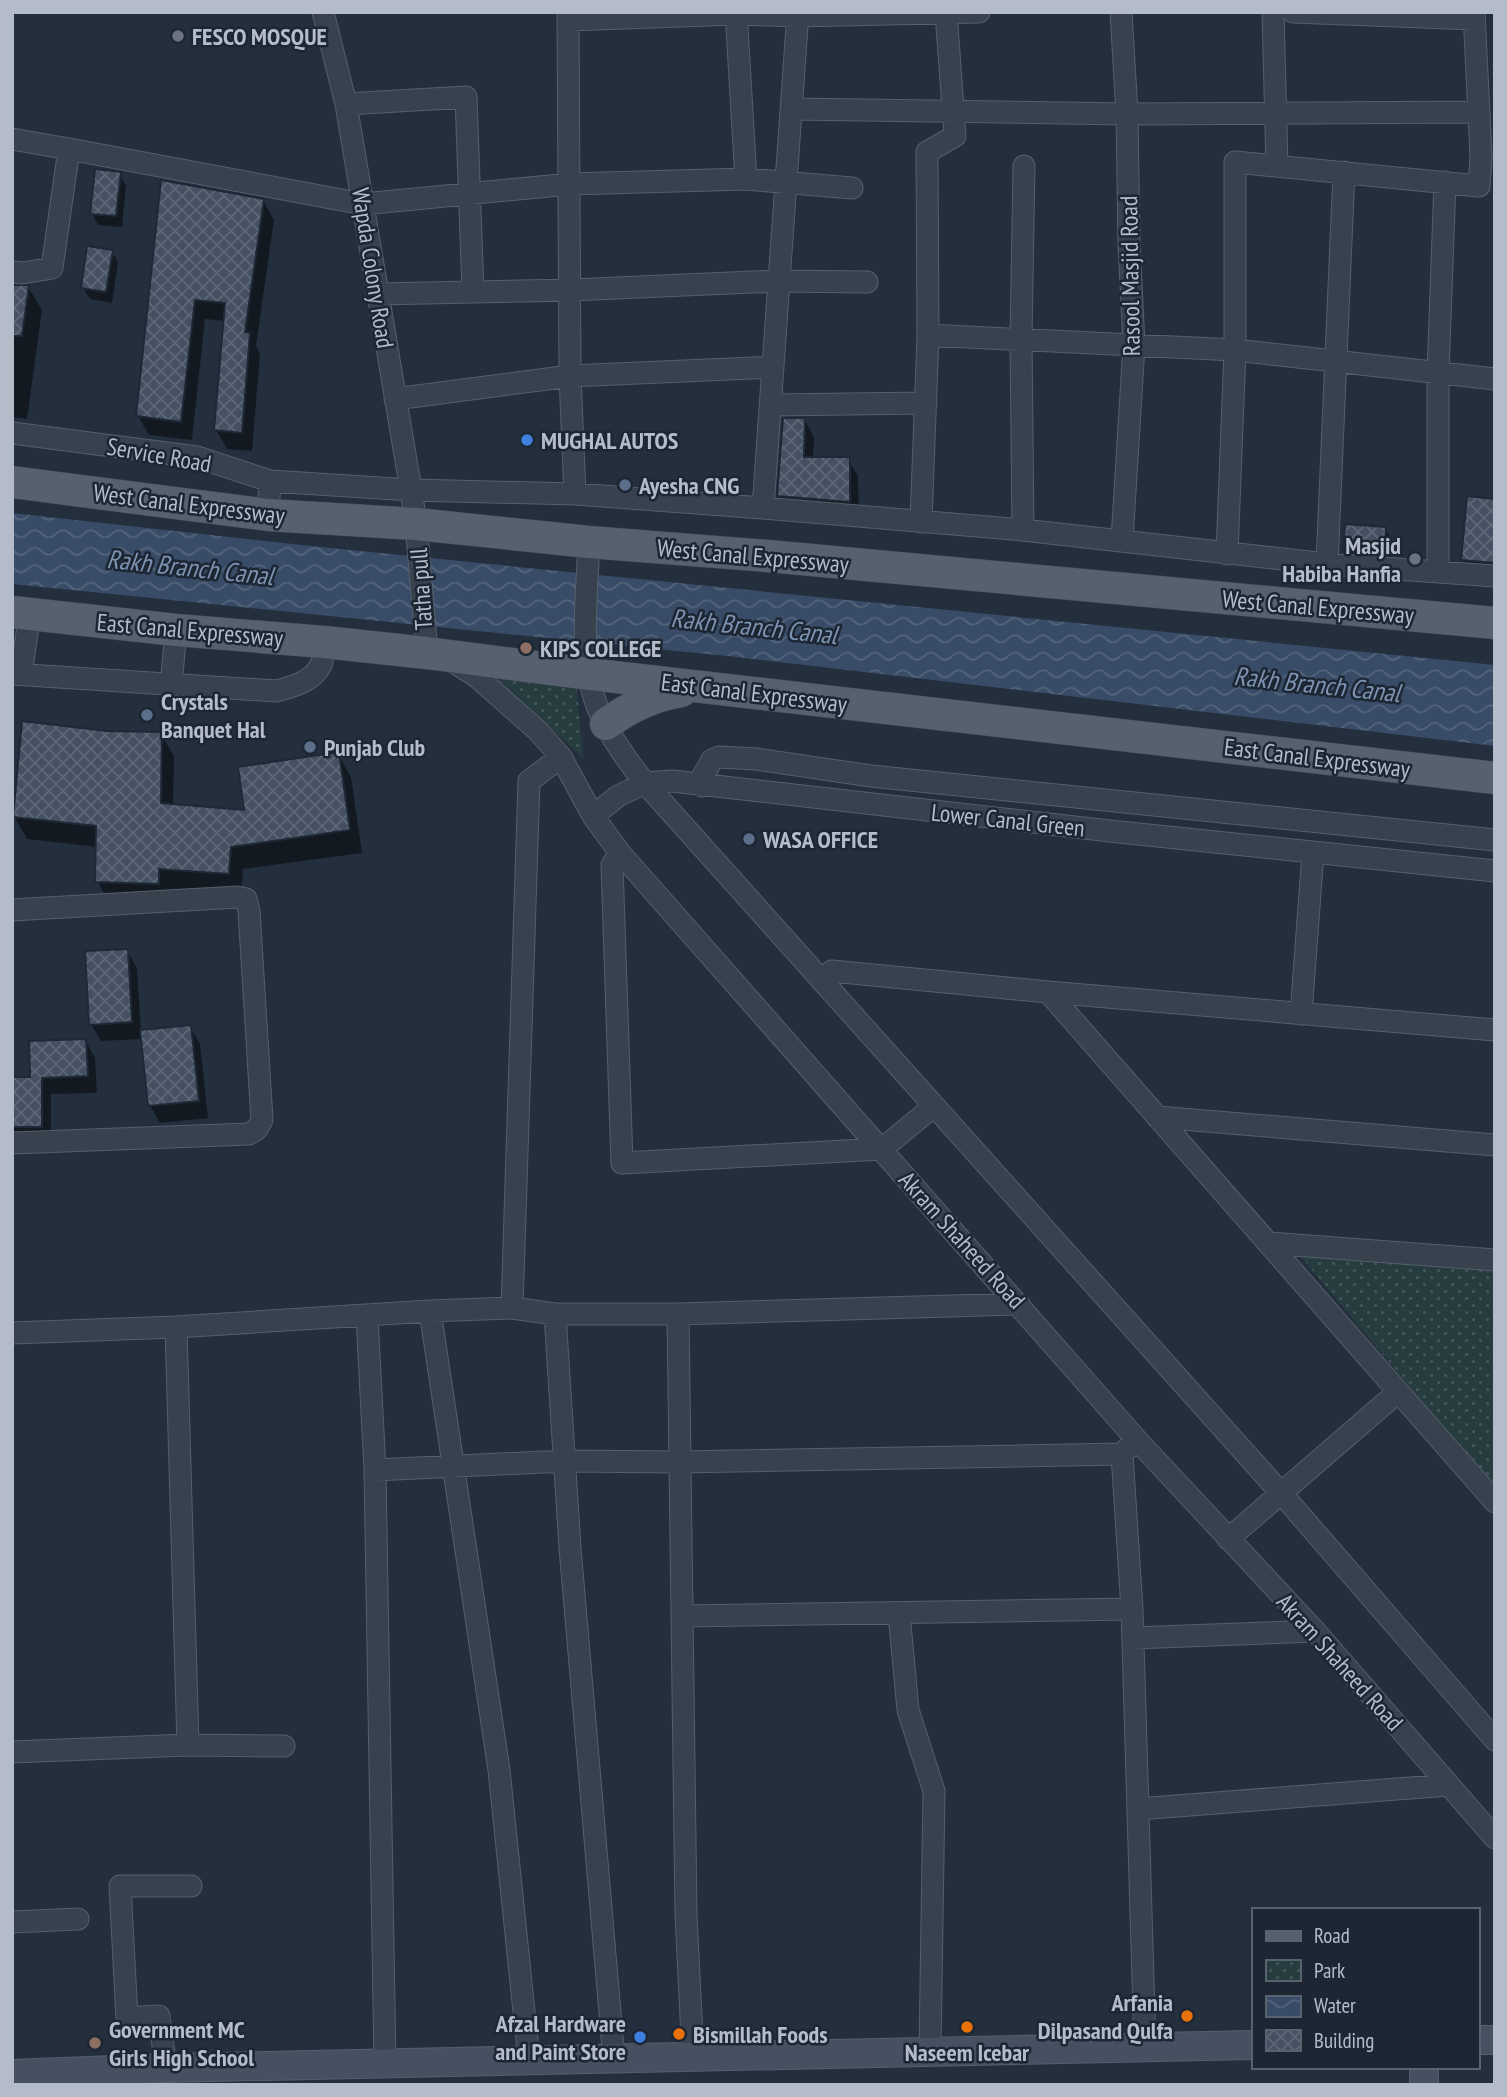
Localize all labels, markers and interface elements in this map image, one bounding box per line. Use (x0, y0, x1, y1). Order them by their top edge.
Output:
place label: FESCO MOSQUE (192, 21, 327, 52)
marker: FESCO MOSQUE (170, 28, 186, 44)
street label: Wapda Colony Road (345, 186, 401, 350)
street label: Rasool Masjid Road (1113, 196, 1147, 356)
place label: MUGHAL AUTOS (541, 425, 678, 456)
street label: Service Road (104, 431, 214, 479)
marker: MUGHAL AUTOS (519, 432, 535, 448)
place label: Ayesha CNG (638, 470, 739, 501)
street label: West Canal Expressway (92, 477, 286, 531)
marker: Ayesha CNG (617, 477, 633, 493)
place label: Masjid Habiba Hanfia (1282, 530, 1401, 589)
street label: West Canal Expressway (656, 532, 850, 580)
water label: Rakh Branch Canal (105, 542, 278, 592)
street label: Tatha pull (403, 547, 439, 631)
marker: Masjid Habiba Hanfia (1407, 551, 1423, 567)
street label: West Canal Expressway (1221, 583, 1415, 631)
water label: Rakh Branch Canal (669, 601, 842, 651)
street label: East Canal Expressway (96, 606, 284, 654)
place label: KIPS COLLEGE (540, 633, 661, 664)
marker: KIPS COLLEGE (518, 640, 534, 656)
water label: Rakh Branch Canal (1232, 659, 1405, 709)
street label: East Canal Expressway (659, 666, 849, 720)
place label: Crystals Banquet Hal (161, 686, 266, 745)
marker: Crystals Banquet Hal (139, 707, 155, 723)
street label: East Canal Expressway (1222, 731, 1412, 785)
place label: Punjab Club (324, 732, 425, 763)
marker: Punjab Club (302, 739, 318, 755)
street label: Lower Canal Green (930, 797, 1086, 843)
place label: WASA OFFICE (762, 824, 878, 855)
marker: WASA OFFICE (741, 831, 757, 847)
street label: Akram Shaheed Road (892, 1165, 1032, 1315)
street label: Akram Shaheed Road (1270, 1587, 1410, 1737)
legend (1252, 1908, 1479, 2069)
text: Road (1314, 1922, 1350, 1949)
text: Park (1314, 1957, 1345, 1984)
place label: Arfania Dilpasand Qulfa (1038, 1987, 1173, 2046)
text: Water (1314, 1992, 1356, 2019)
place label: Afzal Hardware and Paint Store (495, 2008, 626, 2067)
marker: Arfania Dilpasand Qulfa (1179, 2008, 1195, 2024)
place label: Government MC Girls High School (109, 2014, 254, 2073)
place label: Bismillah Foods (693, 2019, 828, 2050)
marker: Naseem Icebar (959, 2019, 975, 2035)
marker: Bismillah Foods (671, 2026, 687, 2042)
text: Building (1314, 2027, 1374, 2054)
marker: Afzal Hardware and Paint Store (632, 2029, 648, 2045)
marker: Government MC Girls High School (87, 2035, 103, 2051)
place label: Naseem Icebar (905, 2037, 1030, 2068)

